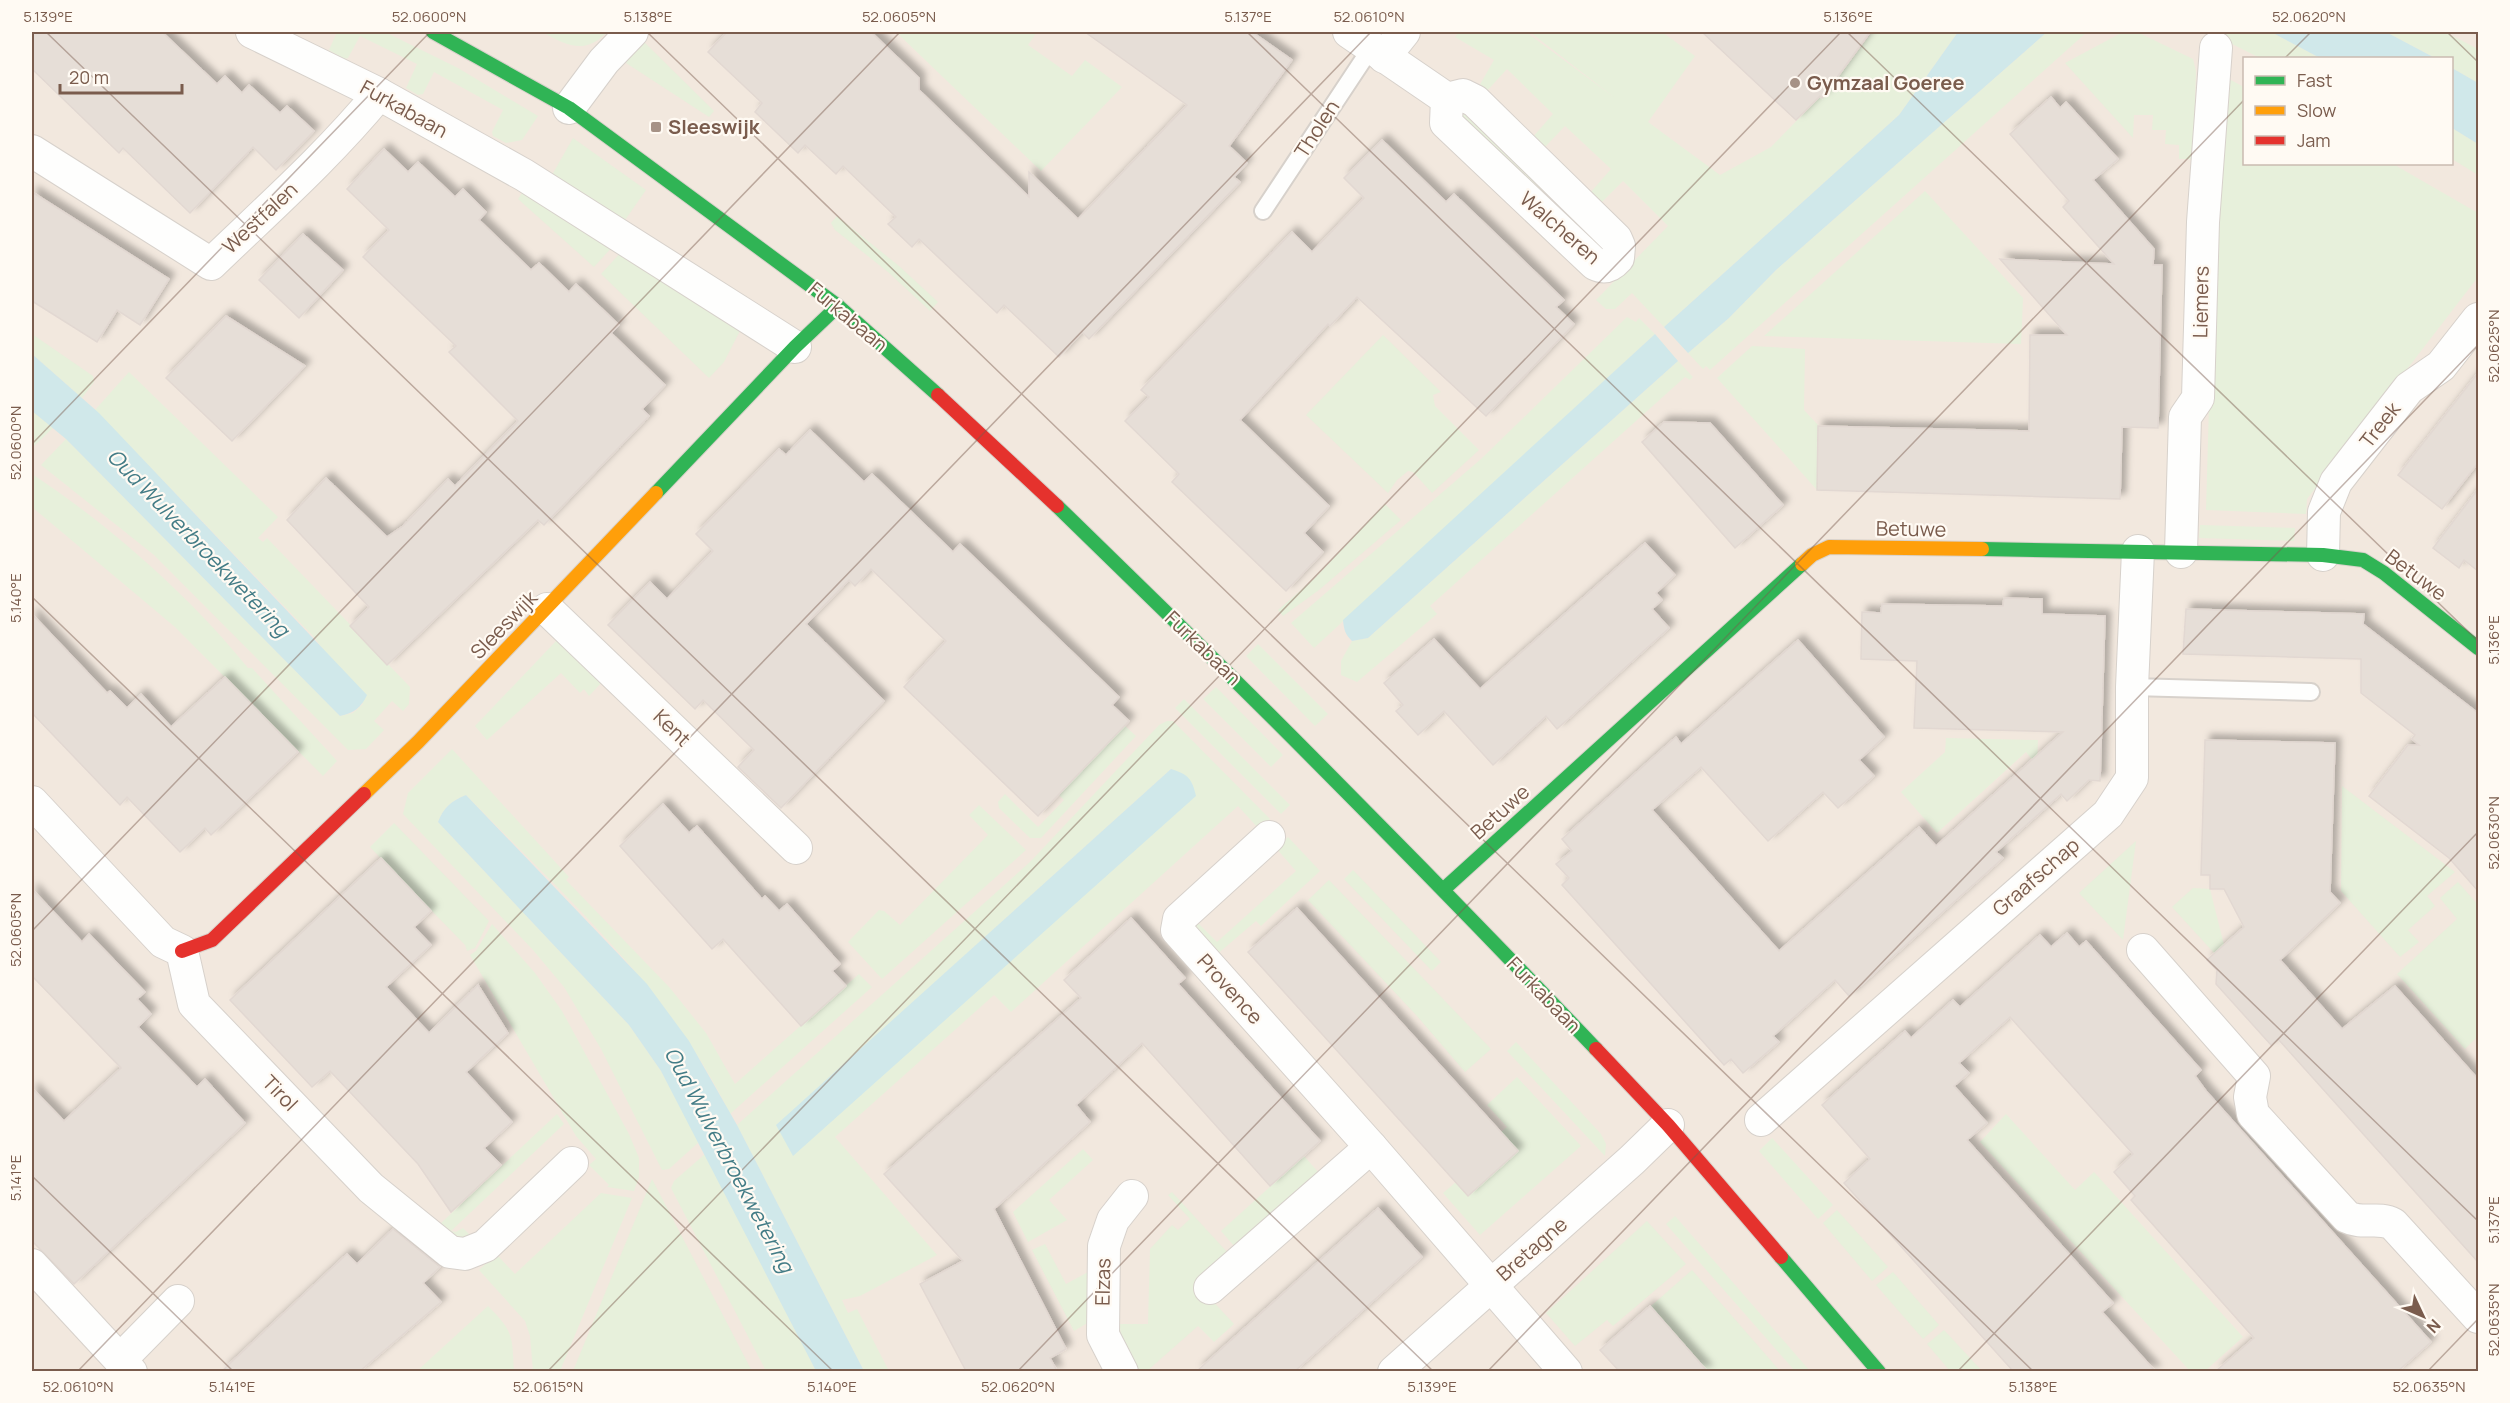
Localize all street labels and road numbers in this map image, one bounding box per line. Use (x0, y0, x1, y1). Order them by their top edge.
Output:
street label: Furkabaan (356, 73, 453, 144)
street label: Tholen (1288, 95, 1345, 163)
street label: Westfalen (216, 176, 303, 259)
street label: Walcheren (1514, 185, 1606, 270)
street label: Liemers (2186, 266, 2215, 338)
street label: Furkabaan (803, 275, 894, 358)
street label: Treek (2353, 395, 2407, 453)
street label: Betuwe (1876, 514, 1946, 543)
street label: Betuwe (2380, 543, 2453, 607)
street label: Sleeswijk (464, 584, 544, 665)
street label: Furkabaan (1159, 605, 1247, 691)
street label: Kent (648, 703, 697, 752)
street label: Betuwe (1464, 778, 1535, 845)
street label: Graafschap (1987, 831, 2085, 922)
street label: Provence (1192, 948, 1269, 1030)
street label: Furkabaan (1501, 951, 1587, 1039)
street label: Tirol (257, 1069, 304, 1116)
street label: Bretagne (1491, 1210, 1573, 1287)
street label: Elzas (1089, 1258, 1116, 1306)

